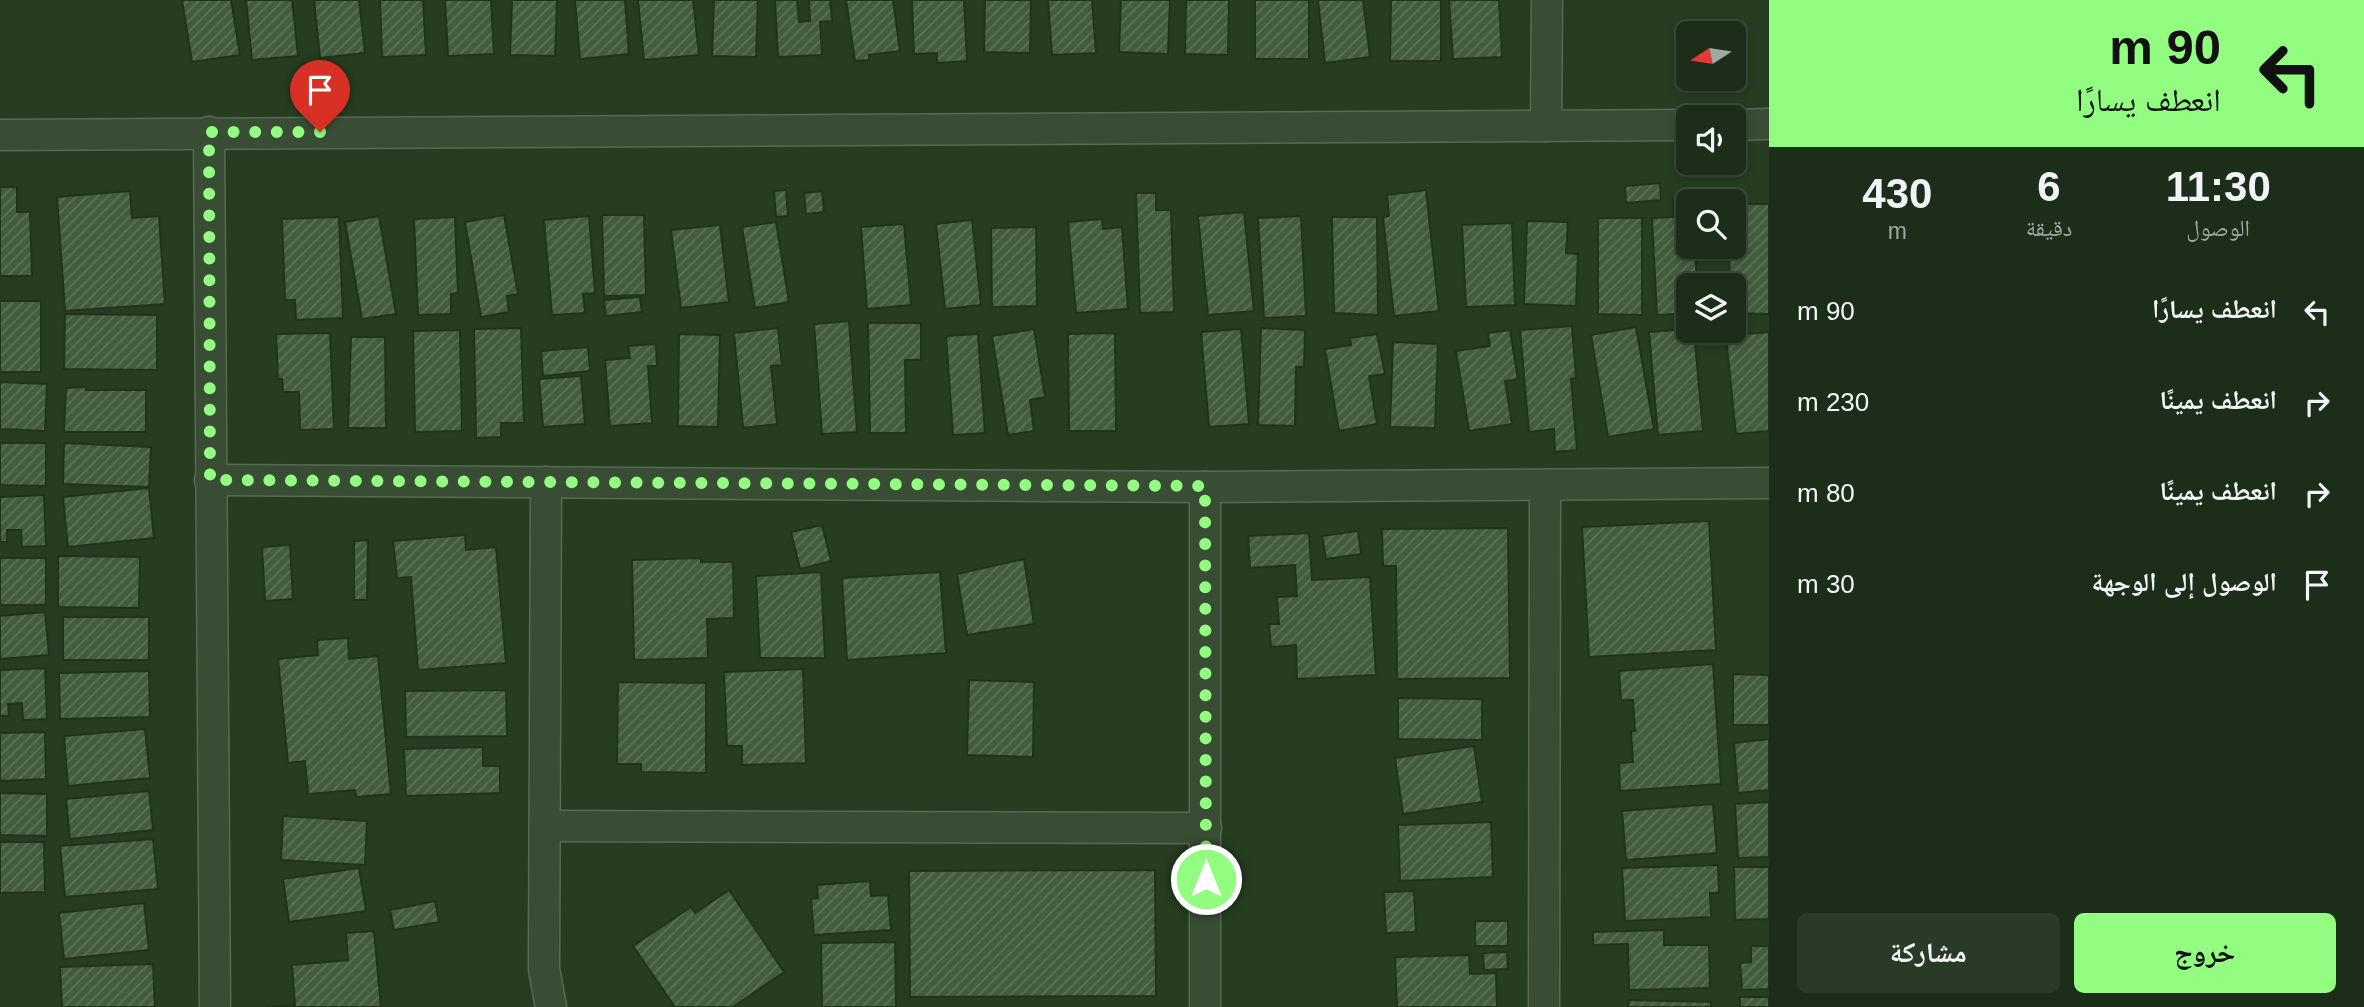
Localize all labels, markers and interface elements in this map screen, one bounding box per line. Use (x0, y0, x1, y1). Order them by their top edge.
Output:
text: 90 m (2109, 20, 2221, 74)
north arrow (1676, 21, 1746, 91)
map controls (1676, 21, 1746, 343)
icon: left (2245, 28, 2336, 119)
pin (290, 60, 350, 132)
icon: arrive (301, 71, 339, 109)
text: انعطف يسارًا (2076, 82, 2221, 118)
button: sound (1676, 105, 1746, 175)
text: 6 (2037, 163, 2061, 210)
text: 11:30 (2166, 163, 2271, 210)
text: 430 (1862, 170, 1932, 217)
button: search (1676, 189, 1746, 259)
text: دقيقة (2026, 215, 2072, 241)
text: الوصول (2186, 215, 2250, 241)
text: m (1888, 218, 1907, 244)
button: layers (1676, 273, 1746, 343)
icon: left (2298, 293, 2336, 331)
text: انعطف يسارًا (2152, 294, 2277, 324)
text: 90 m (1797, 296, 1855, 326)
icon: right (2298, 384, 2336, 422)
text: انعطف يمينًا (2160, 385, 2277, 415)
text: 230 m (1797, 387, 1869, 417)
icon: right (2298, 475, 2336, 513)
text: انعطف يمينًا (2160, 476, 2277, 506)
text: 80 m (1797, 478, 1855, 508)
icon: arrive (2298, 566, 2336, 604)
text: الوصول إلى الوجهة (2092, 567, 2277, 597)
text: 30 m (1797, 569, 1855, 599)
position arrow (1169, 842, 1243, 916)
button: مشاركة (1797, 913, 2060, 993)
button: خروج (2074, 913, 2336, 993)

